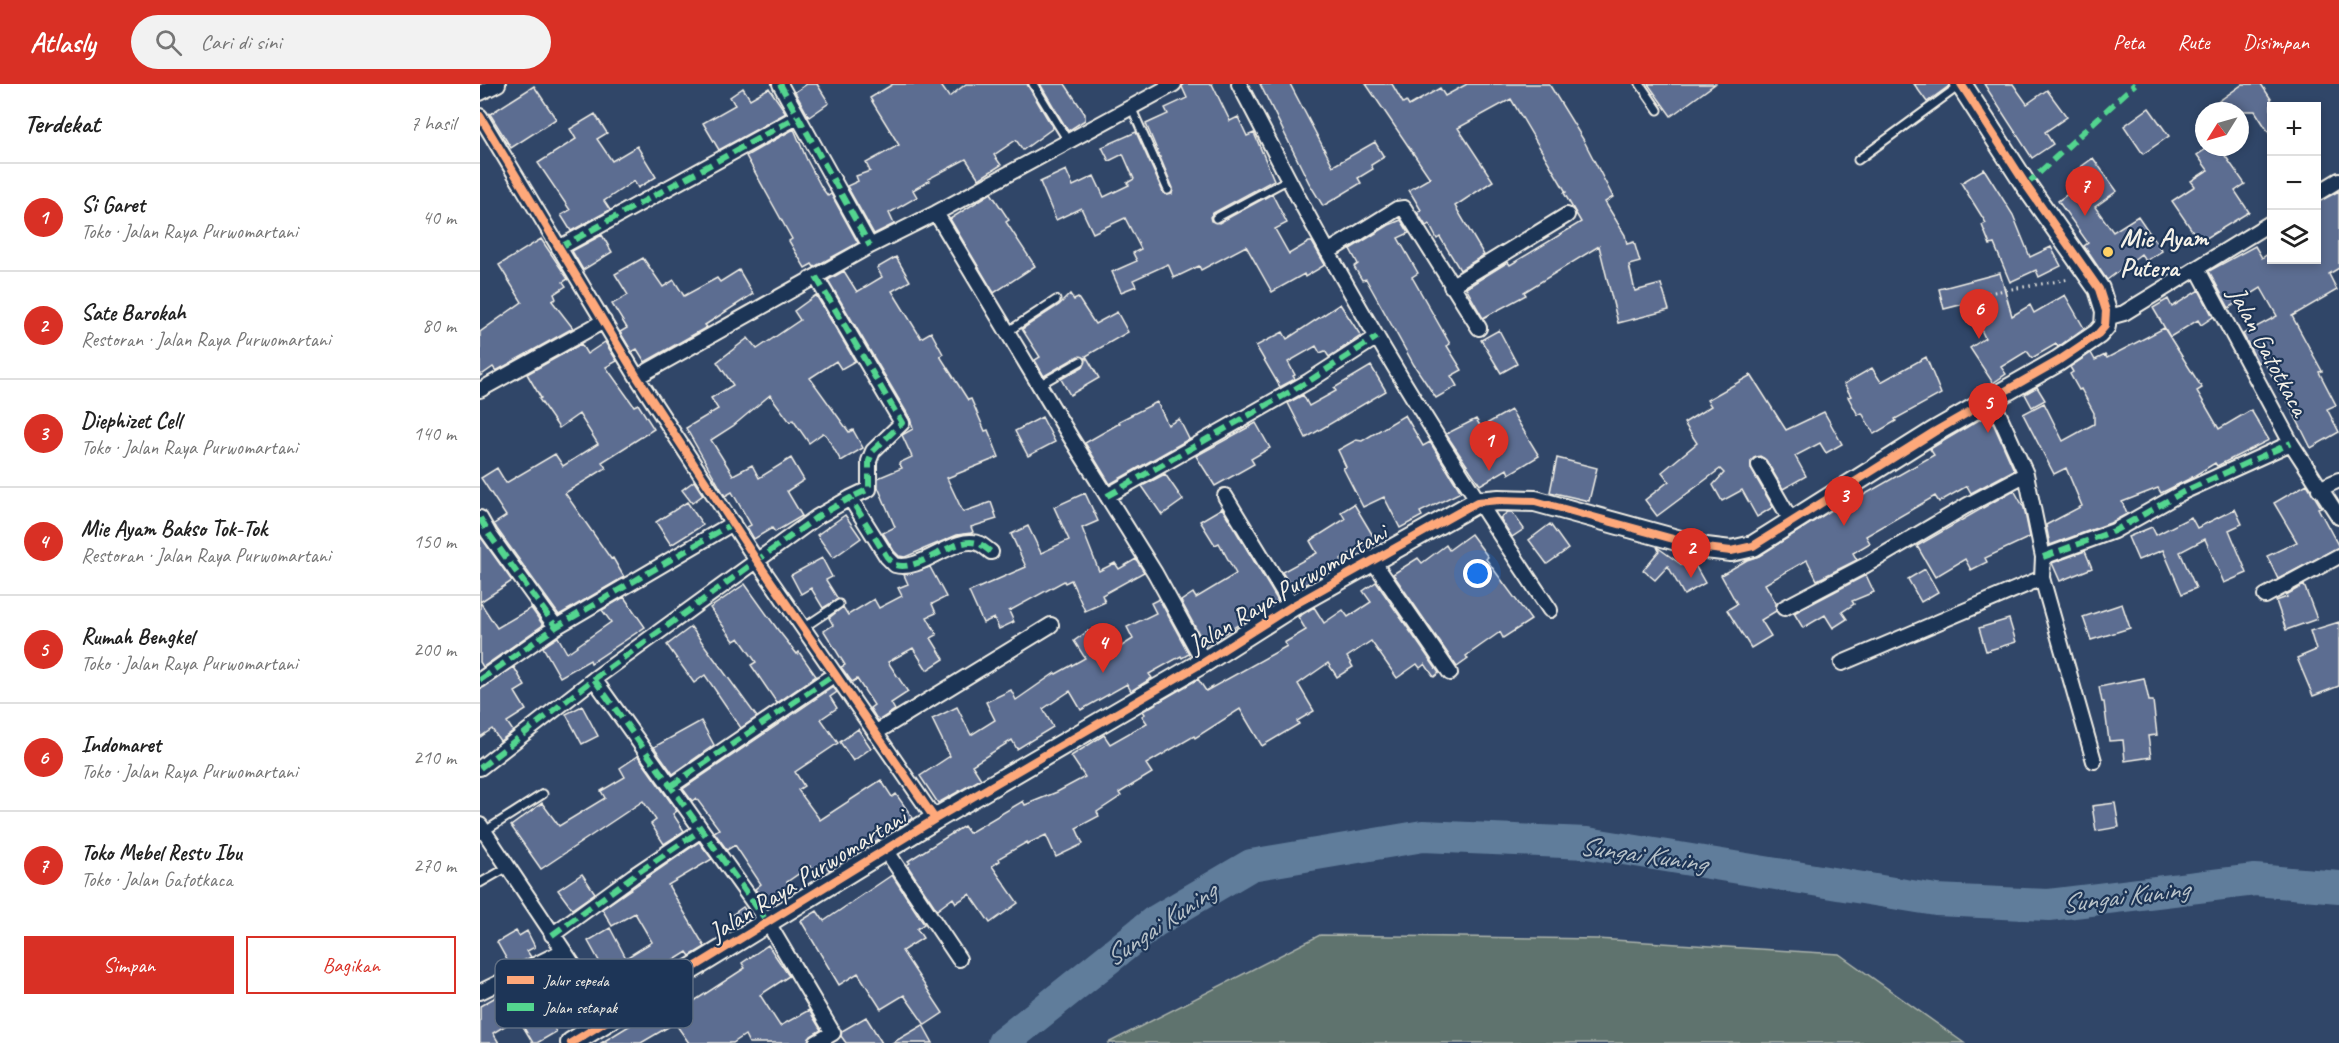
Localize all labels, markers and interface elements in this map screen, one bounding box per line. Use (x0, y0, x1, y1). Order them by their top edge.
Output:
search box (131, 15, 551, 69)
text: Atlasly (30, 25, 95, 60)
icon: search (152, 26, 185, 59)
text: Cari di sini (200, 28, 281, 56)
text: Peta (2113, 29, 2144, 55)
text: Rute (2177, 29, 2210, 55)
text: Disimpan (2243, 29, 2309, 55)
north arrow (2195, 102, 2249, 156)
map controls (2267, 102, 2321, 264)
button: + (2267, 102, 2321, 156)
text: Terdekat (24, 107, 100, 140)
text: 7 hasil (410, 111, 456, 136)
button: − (2267, 156, 2321, 210)
pin: 7 (2066, 166, 2104, 216)
text: Si Garet (81, 191, 145, 219)
text: 1 (39, 205, 48, 230)
text: 40 m (422, 205, 456, 230)
button: layers (2267, 210, 2321, 264)
text: Toko · Jalan Raya Purwomartani (81, 219, 297, 244)
place label: Mie Ayam Putera (2120, 221, 2210, 284)
marker: Mie Ayam Putera (2101, 245, 2115, 259)
street label: Jalan Gatotkaca (2220, 279, 2318, 424)
pin: 6 (1960, 290, 1998, 339)
text: Sate Barokah (81, 299, 186, 327)
text: 2 (39, 313, 48, 338)
text: 80 m (422, 313, 456, 338)
text: Restoran · Jalan Raya Purwomartani (81, 327, 331, 352)
pin: 5 (1968, 384, 2008, 433)
text: Diephizet Cell (81, 407, 181, 435)
text: 3 (39, 421, 48, 446)
text: 140 m (413, 421, 456, 446)
pin: 1 (1470, 422, 1508, 471)
text: Toko · Jalan Raya Purwomartani (81, 435, 297, 460)
pin: 3 (1824, 476, 1864, 526)
street label: Jalan Raya Purwomartani (1180, 514, 1396, 662)
text: Mie Ayam Bakso Tok-Tok (81, 515, 267, 543)
pin: 2 (1672, 528, 1710, 578)
text: 4 (39, 529, 48, 554)
text: 150 m (413, 529, 456, 554)
text: Restoran · Jalan Raya Purwomartani (81, 543, 331, 568)
your location (1463, 559, 1492, 588)
text: Rumah Bengkel (81, 623, 194, 651)
pin: 4 (1084, 624, 1122, 673)
text: 5 (39, 637, 48, 662)
text: 200 m (413, 637, 456, 662)
text: Toko · Jalan Raya Purwomartani (81, 651, 297, 676)
text: Indomaret (81, 731, 161, 759)
text: 6 (39, 745, 48, 770)
text: 210 m (413, 745, 456, 770)
text: Toko · Jalan Raya Purwomartani (81, 759, 297, 784)
street label: Jalan Raya Purwomartani (701, 799, 915, 949)
water label: Sungai Kuning (1578, 828, 1713, 880)
text: Toko Mebel Restu Ibu (81, 839, 242, 867)
text: 7 (39, 853, 48, 878)
text: 270 m (413, 853, 456, 878)
text: Toko · Jalan Gatotkaca (81, 867, 233, 892)
water label: Sungai Kuning (2060, 871, 2195, 921)
water label: Sungai Kuning (1098, 872, 1226, 974)
button: Simpan (24, 936, 234, 994)
button: Bagikan (246, 936, 456, 994)
legend (495, 959, 693, 1028)
text: Jalur sepeda (543, 971, 610, 991)
text: Jalan setapak (543, 998, 618, 1018)

